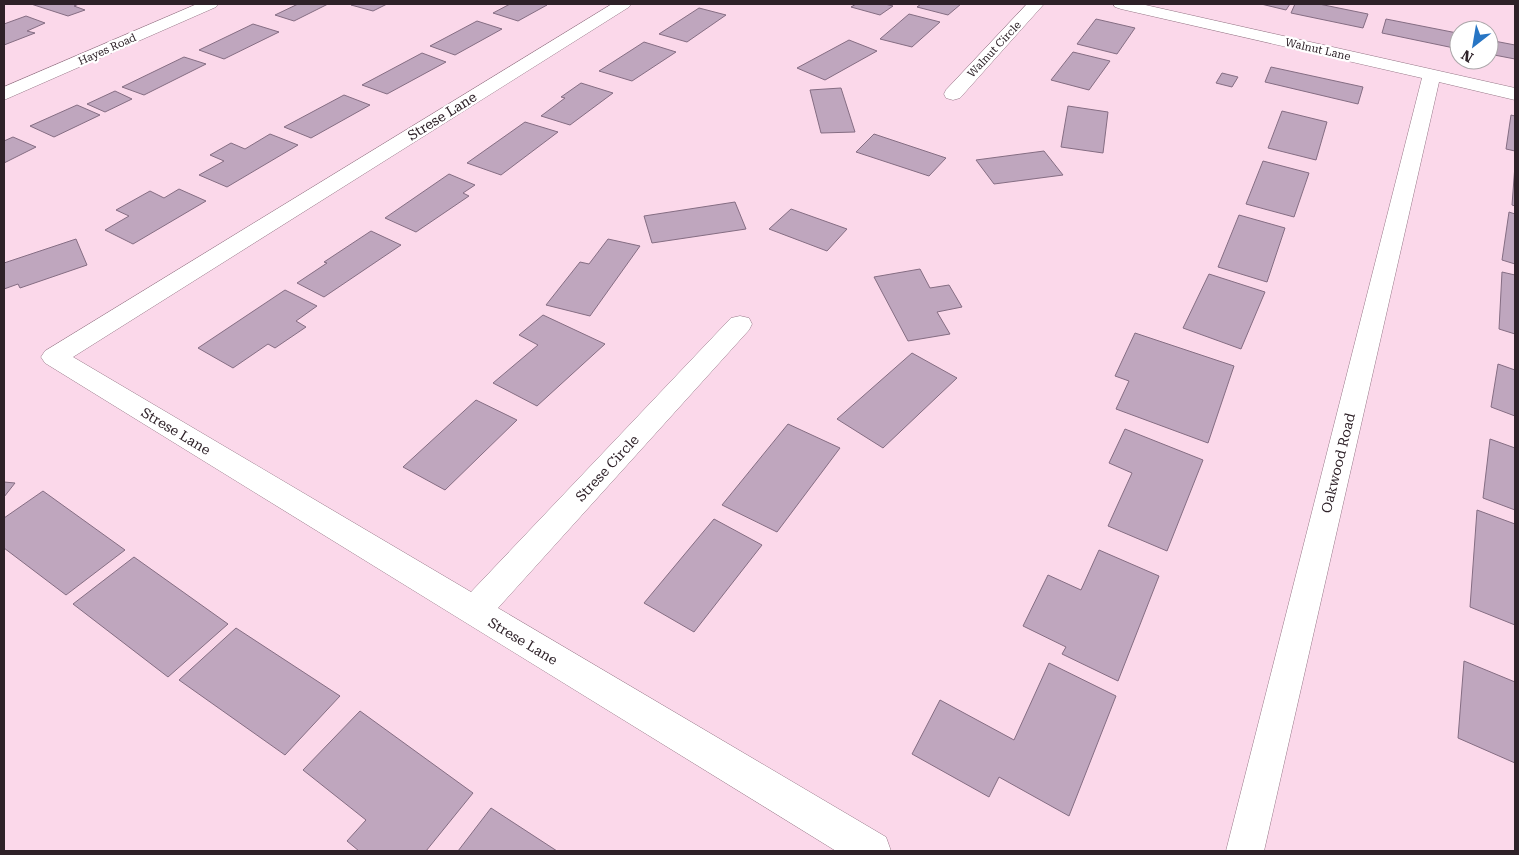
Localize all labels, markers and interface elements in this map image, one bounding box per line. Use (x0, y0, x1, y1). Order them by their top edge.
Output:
street label: Walnut Circle (965, 18, 1024, 80)
north arrow (1449, 20, 1499, 70)
street label: Hayes Road (76, 31, 138, 68)
street label: Walnut Lane (1284, 36, 1352, 63)
text: N (1458, 46, 1476, 66)
street label: Strese Lane (405, 88, 480, 143)
street label: Strese Lane (138, 404, 214, 458)
street label: Oakwood Road (1318, 411, 1358, 515)
street label: Strese Circle (572, 431, 642, 505)
street label: Strese Lane (485, 614, 561, 668)

